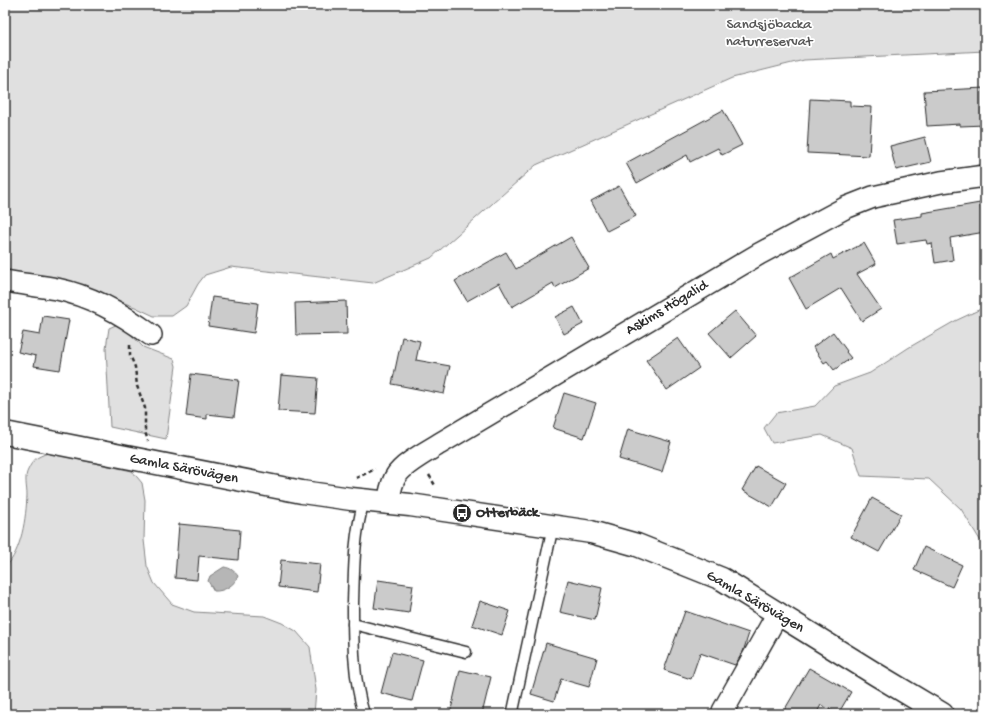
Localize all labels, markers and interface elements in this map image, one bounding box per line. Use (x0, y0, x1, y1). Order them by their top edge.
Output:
park label: Sandsjöbacka naturreservat (726, 16, 814, 51)
street label: Askims Högalid (623, 276, 712, 340)
street label: Gamla Särövägen (128, 450, 240, 488)
bus stop icon: Otterbäck (451, 502, 473, 524)
place label: Otterbäck (476, 504, 541, 522)
street label: Gamla Särövägen (703, 567, 807, 637)

